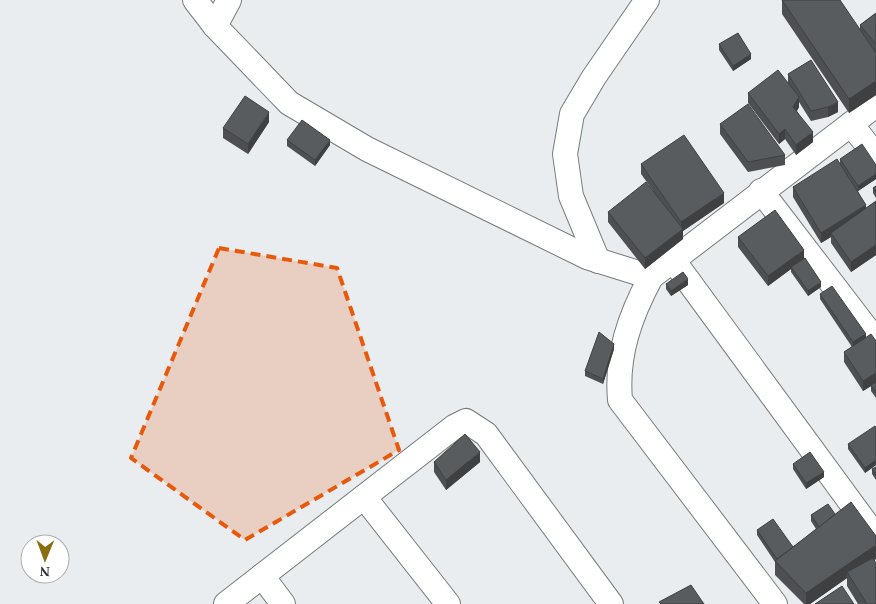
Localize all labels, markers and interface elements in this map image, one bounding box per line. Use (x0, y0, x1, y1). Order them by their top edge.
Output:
north arrow (20, 534, 70, 584)
text: N (40, 564, 50, 579)

